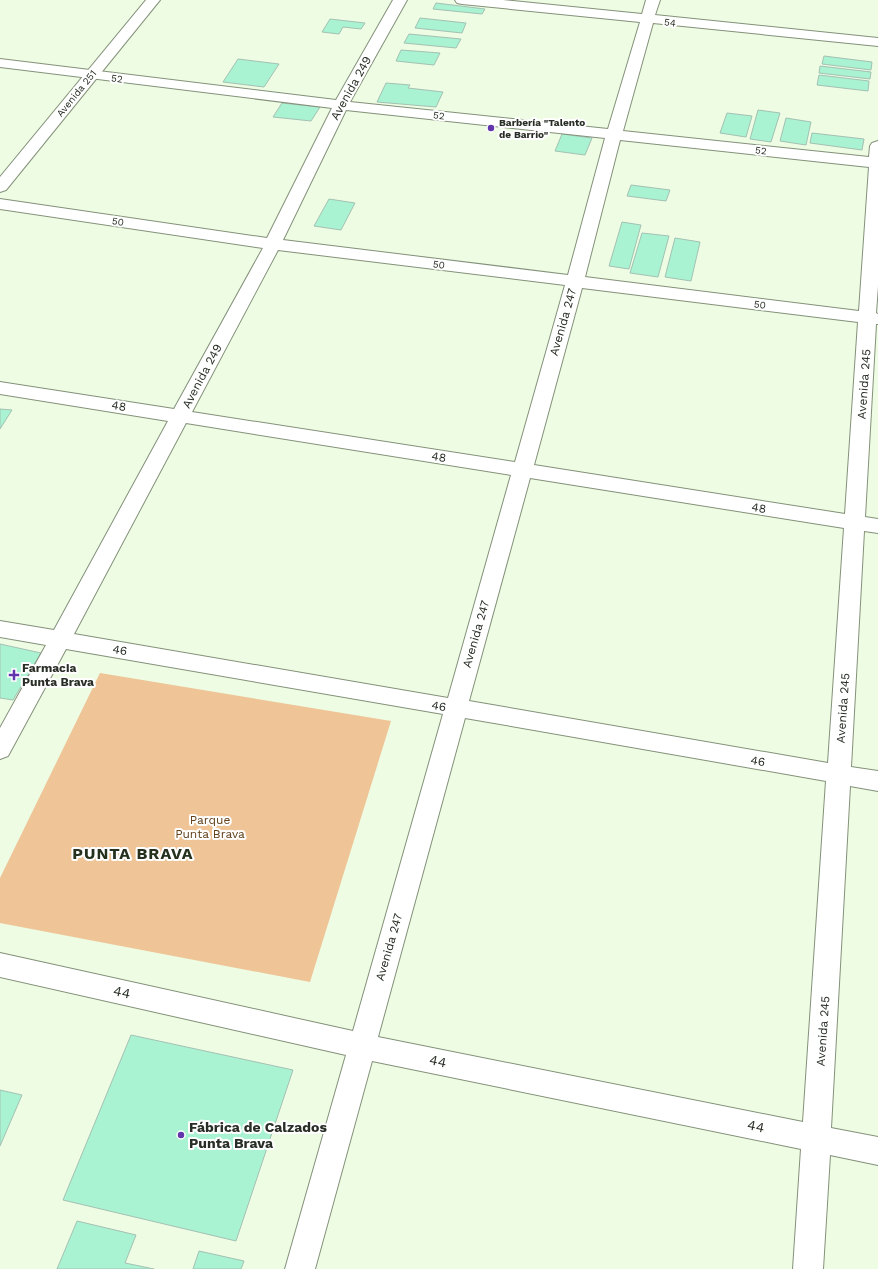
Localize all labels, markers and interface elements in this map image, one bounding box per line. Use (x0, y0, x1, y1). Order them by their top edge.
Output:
street label: 54 (663, 16, 676, 29)
street label: Avenida 249 (328, 54, 374, 122)
street label: Avenida 251 (54, 68, 99, 119)
street label: 52 (110, 72, 124, 85)
street label: 52 (433, 109, 445, 122)
place label: Barbería "Talento de Barrio" (499, 117, 585, 140)
marker: Barbería "Talento de Barrio" (486, 123, 496, 133)
street label: 52 (755, 144, 767, 157)
street label: 50 (111, 215, 125, 228)
street label: 50 (432, 258, 446, 271)
street label: Avenida 247 (547, 286, 579, 357)
street label: 50 (753, 298, 767, 311)
street label: Avenida 249 (179, 341, 225, 411)
street label: Avenida 245 (855, 348, 873, 420)
street label: 48 (111, 398, 127, 414)
street label: 48 (431, 449, 447, 465)
street label: 48 (751, 500, 767, 516)
street label: Avenida 247 (460, 598, 492, 669)
street label: 46 (112, 642, 128, 658)
place label: Farmacia Punta Brava (22, 661, 94, 689)
marker: Farmacia Punta Brava (9, 670, 19, 680)
street label: Avenida 245 (834, 672, 852, 744)
street label: 46 (431, 698, 447, 714)
street label: 46 (750, 753, 766, 769)
park label: Parque Punta Brava (175, 813, 245, 841)
district label: PUNTA BRAVA (72, 844, 194, 863)
street label: Avenida 247 (373, 911, 405, 982)
street label: 44 (112, 982, 132, 1002)
street label: Avenida 245 (814, 995, 832, 1067)
street label: 44 (428, 1051, 448, 1071)
street label: 44 (746, 1116, 766, 1136)
place label: Fábrica de Calzados Punta Brava (189, 1119, 327, 1151)
marker: Fábrica de Calzados Punta Brava (176, 1130, 186, 1140)

